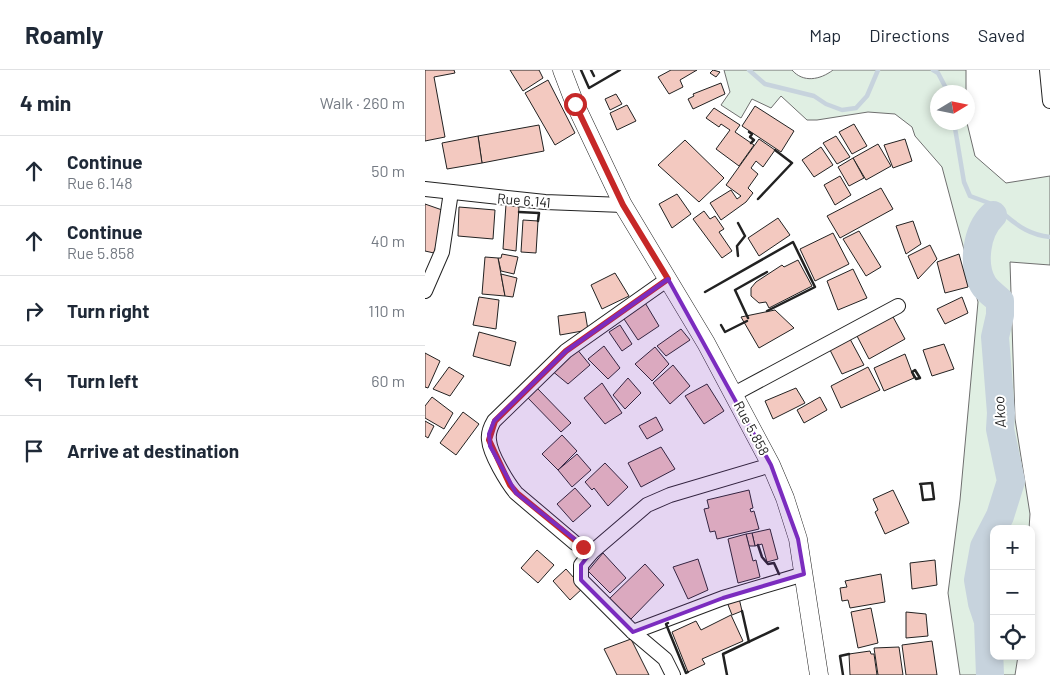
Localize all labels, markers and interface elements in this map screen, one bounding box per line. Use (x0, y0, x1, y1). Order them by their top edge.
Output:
text: Roamly (25, 20, 104, 49)
text: Map (809, 24, 841, 46)
text: Directions (869, 24, 950, 46)
text: Saved (978, 24, 1025, 46)
north arrow (930, 85, 975, 130)
text: 4 min (20, 90, 71, 115)
text: Walk · 260 m (320, 93, 405, 112)
route start (564, 93, 587, 116)
text: Continue (67, 150, 143, 173)
icon: ahead (20, 157, 48, 185)
text: 50 m (371, 161, 405, 180)
text: Rue 6.148 (67, 173, 133, 192)
street label: Rue 6.141 (497, 189, 551, 211)
text: Continue (67, 220, 143, 243)
icon: ahead (20, 227, 48, 255)
text: 40 m (371, 231, 405, 250)
text: Rue 5.858 (67, 243, 135, 262)
icon: right (20, 297, 48, 325)
text: Turn right (67, 299, 149, 322)
text: 110 m (368, 301, 405, 320)
icon: left (20, 367, 48, 395)
text: Turn left (67, 369, 138, 392)
text: 60 m (371, 371, 405, 390)
water label: Akoo (989, 395, 1009, 428)
street label: Rue 5.858 (731, 398, 773, 458)
icon: arrive (20, 437, 48, 465)
text: Arrive at destination (67, 439, 239, 462)
map controls (990, 525, 1035, 660)
button: + (990, 525, 1035, 570)
route end (572, 536, 595, 559)
button: − (990, 570, 1035, 615)
button: locate (990, 615, 1035, 660)

